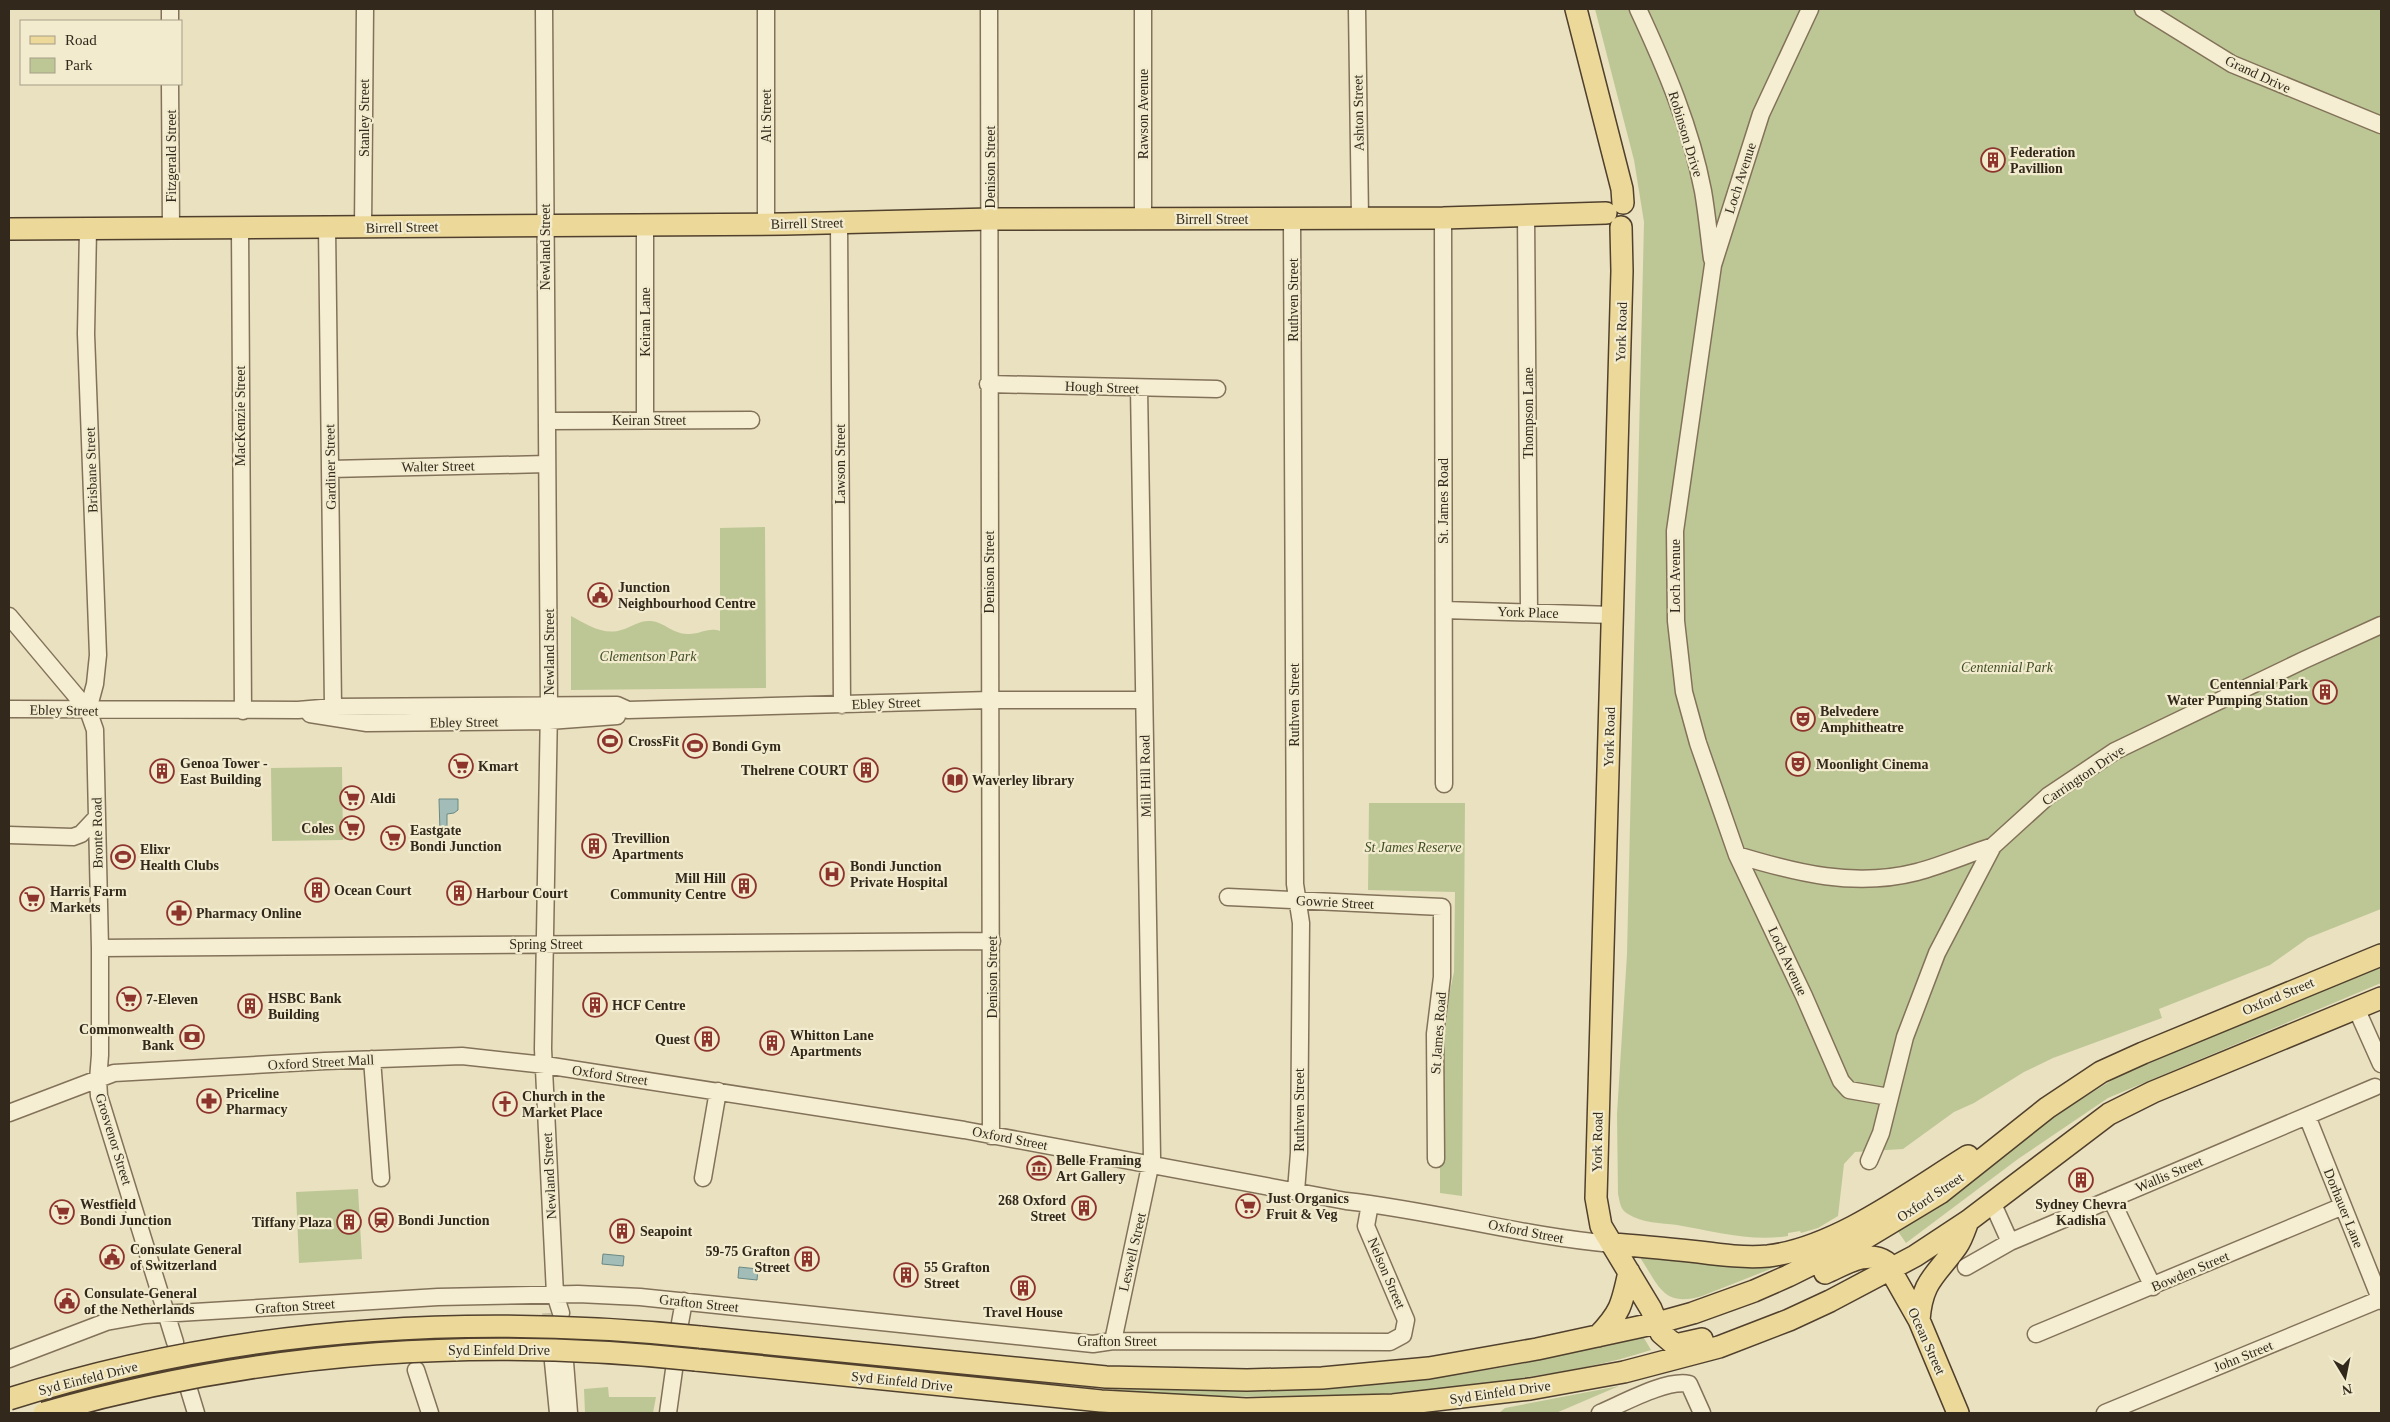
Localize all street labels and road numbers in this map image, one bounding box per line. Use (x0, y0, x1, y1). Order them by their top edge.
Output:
street label: Grand Drive (2223, 53, 2293, 96)
street label: Rawson Avenue (1136, 69, 1151, 159)
street label: Ashton Street (1350, 74, 1367, 151)
street label: Stanley Street (357, 79, 372, 157)
street label: Alt Street (759, 89, 774, 143)
street label: Robinson Drive (1665, 89, 1706, 179)
street label: Fitzgerald Street (164, 109, 179, 202)
street label: Denison Street (983, 125, 998, 208)
street label: Loch Avenue (1722, 141, 1759, 216)
street label: Newland Street (538, 204, 553, 290)
street label: Birrell Street (1176, 212, 1248, 227)
street label: Birrell Street (771, 215, 844, 232)
street label: Birrell Street (366, 219, 439, 236)
street label: Ruthven Street (1286, 258, 1301, 342)
street label: Keiran Lane (638, 287, 653, 357)
street label: York Road (1613, 302, 1630, 362)
street label: MacKenzie Street (233, 366, 248, 466)
street label: Thompson Lane (1521, 367, 1536, 459)
street label: Hough Street (1065, 379, 1139, 396)
street label: Keiran Street (612, 413, 686, 428)
street label: Gardiner Street (322, 424, 339, 510)
street label: Lawson Street (833, 424, 848, 504)
street label: Brisbane Street (83, 427, 100, 513)
street label: Walter Street (401, 458, 475, 475)
street label: St. James Road (1436, 458, 1451, 544)
street label: Denison Street (982, 530, 997, 613)
street label: Loch Avenue (1668, 539, 1683, 613)
street label: York Place (1497, 604, 1559, 621)
street label: Newland Street (542, 609, 557, 695)
street label: Ruthven Street (1287, 663, 1302, 747)
street label: Ebley Street (851, 695, 921, 712)
street label: Ebley Street (29, 702, 99, 719)
street label: York Road (1601, 707, 1618, 767)
street label: Ebley Street (429, 714, 499, 731)
street label: Mill Hill Road (1137, 735, 1154, 817)
street label: Carrington Drive (2039, 742, 2127, 808)
street label: Bronte Road (89, 797, 106, 869)
street label: Gowrie Street (1296, 893, 1374, 912)
street label: Loch Avenue (1765, 925, 1810, 998)
street label: Denison Street (985, 935, 1000, 1018)
street label: Spring Street (509, 937, 583, 952)
street label: Oxford Street (2240, 975, 2316, 1018)
street label: St James Road (1428, 991, 1449, 1075)
street label: Oxford Street Mall (267, 1052, 375, 1073)
street label: Oxford Street (571, 1063, 649, 1088)
street label: Ruthven Street (1292, 1068, 1307, 1152)
street label: Grosvenor Street (92, 1091, 135, 1187)
street label: York Road (1589, 1112, 1606, 1172)
street label: Oxford Street (971, 1124, 1049, 1153)
street label: Newland Street (540, 1132, 559, 1220)
street label: Wallis Street (2133, 1154, 2205, 1195)
street label: Dorhauer Lane (2321, 1166, 2366, 1250)
street label: Oxford Street (1894, 1170, 1966, 1225)
street label: Leswell Street (1116, 1211, 1149, 1293)
street label: Oxford Street (1487, 1217, 1565, 1246)
street label: Nelson Street (1365, 1235, 1408, 1311)
street label: Bowden Street (2149, 1248, 2231, 1295)
street label: Grafton Street (659, 1292, 739, 1315)
street label: Grafton Street (255, 1296, 335, 1317)
street label: Ocean Street (1905, 1305, 1948, 1377)
street label: Grafton Street (1077, 1334, 1157, 1349)
street label: John Street (2211, 1338, 2275, 1375)
street label: Syd Einfeld Drive (448, 1343, 550, 1358)
street label: Syd Einfeld Drive (37, 1359, 139, 1398)
street label: Syd Einfeld Drive (851, 1369, 953, 1394)
street label: Syd Einfeld Drive (1449, 1378, 1552, 1407)

